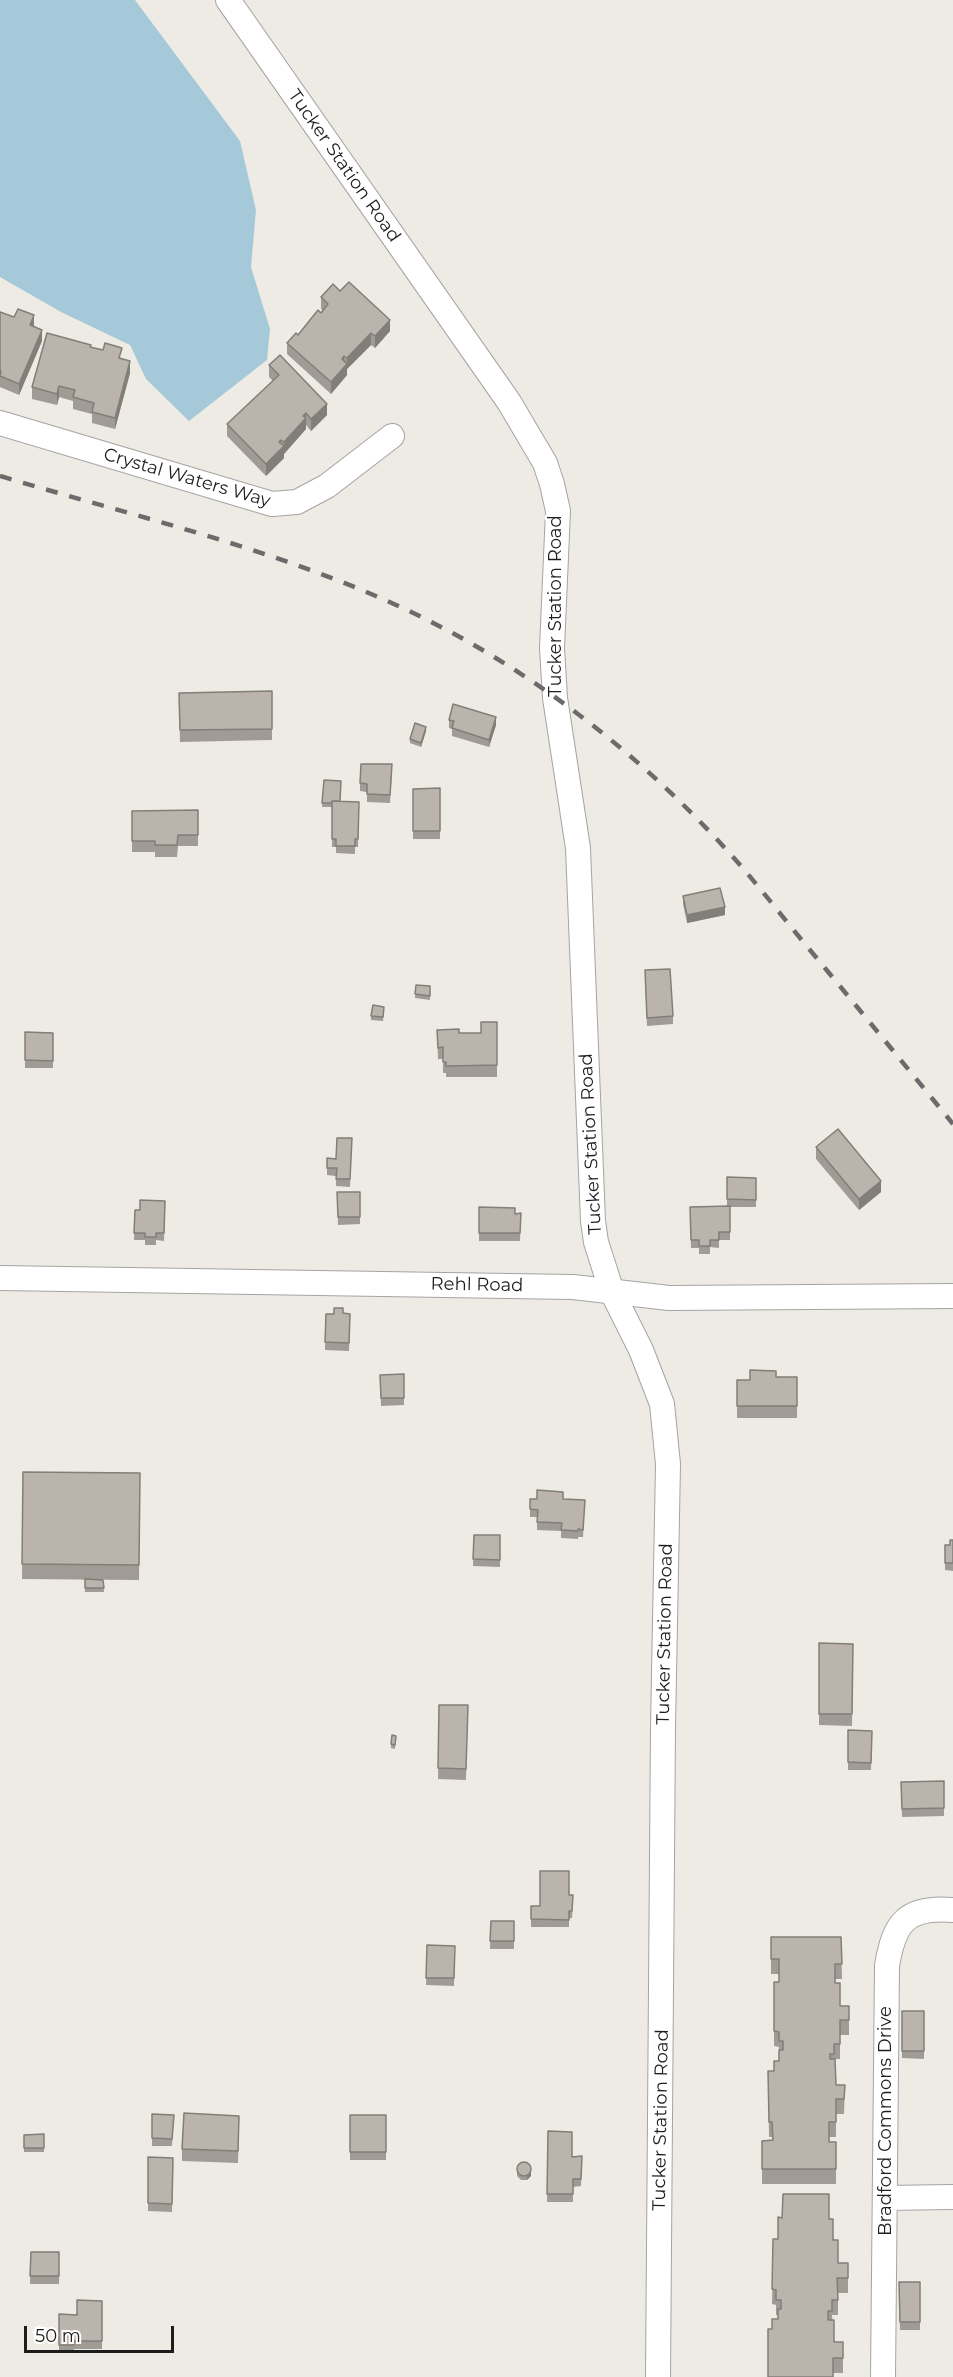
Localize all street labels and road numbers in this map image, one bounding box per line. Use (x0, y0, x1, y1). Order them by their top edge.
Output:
street label: Tucker Station Road (283, 86, 405, 246)
street label: Crystal Waters Way (101, 444, 273, 512)
street label: Tucker Station Road (545, 515, 567, 697)
street label: Tucker Station Road (575, 1053, 607, 1235)
street label: Rehl Road (430, 1273, 524, 1297)
street label: Tucker Station Road (653, 1543, 677, 1725)
street label: Bradford Commons Drive (875, 2006, 897, 2236)
street label: Tucker Station Road (649, 2029, 673, 2211)

